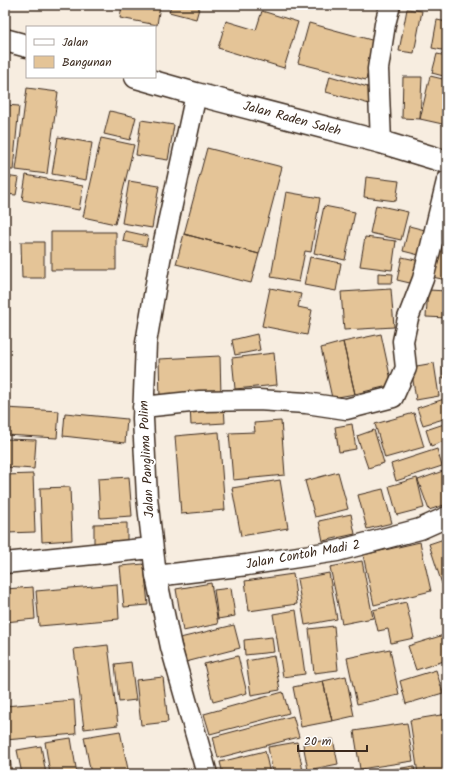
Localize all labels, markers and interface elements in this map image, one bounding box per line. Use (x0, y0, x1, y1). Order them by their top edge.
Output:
legend (26, 26, 156, 78)
text: Jalan (62, 33, 88, 52)
text: Bangunan (62, 53, 112, 72)
street label: Jalan Raden Saleh (241, 96, 343, 142)
street label: Jalan Panglima Polim (133, 400, 161, 518)
street label: Jalan Contoh Madi 2 (244, 535, 362, 575)
scale bar (298, 727, 367, 753)
text: 20 m (304, 732, 332, 751)

